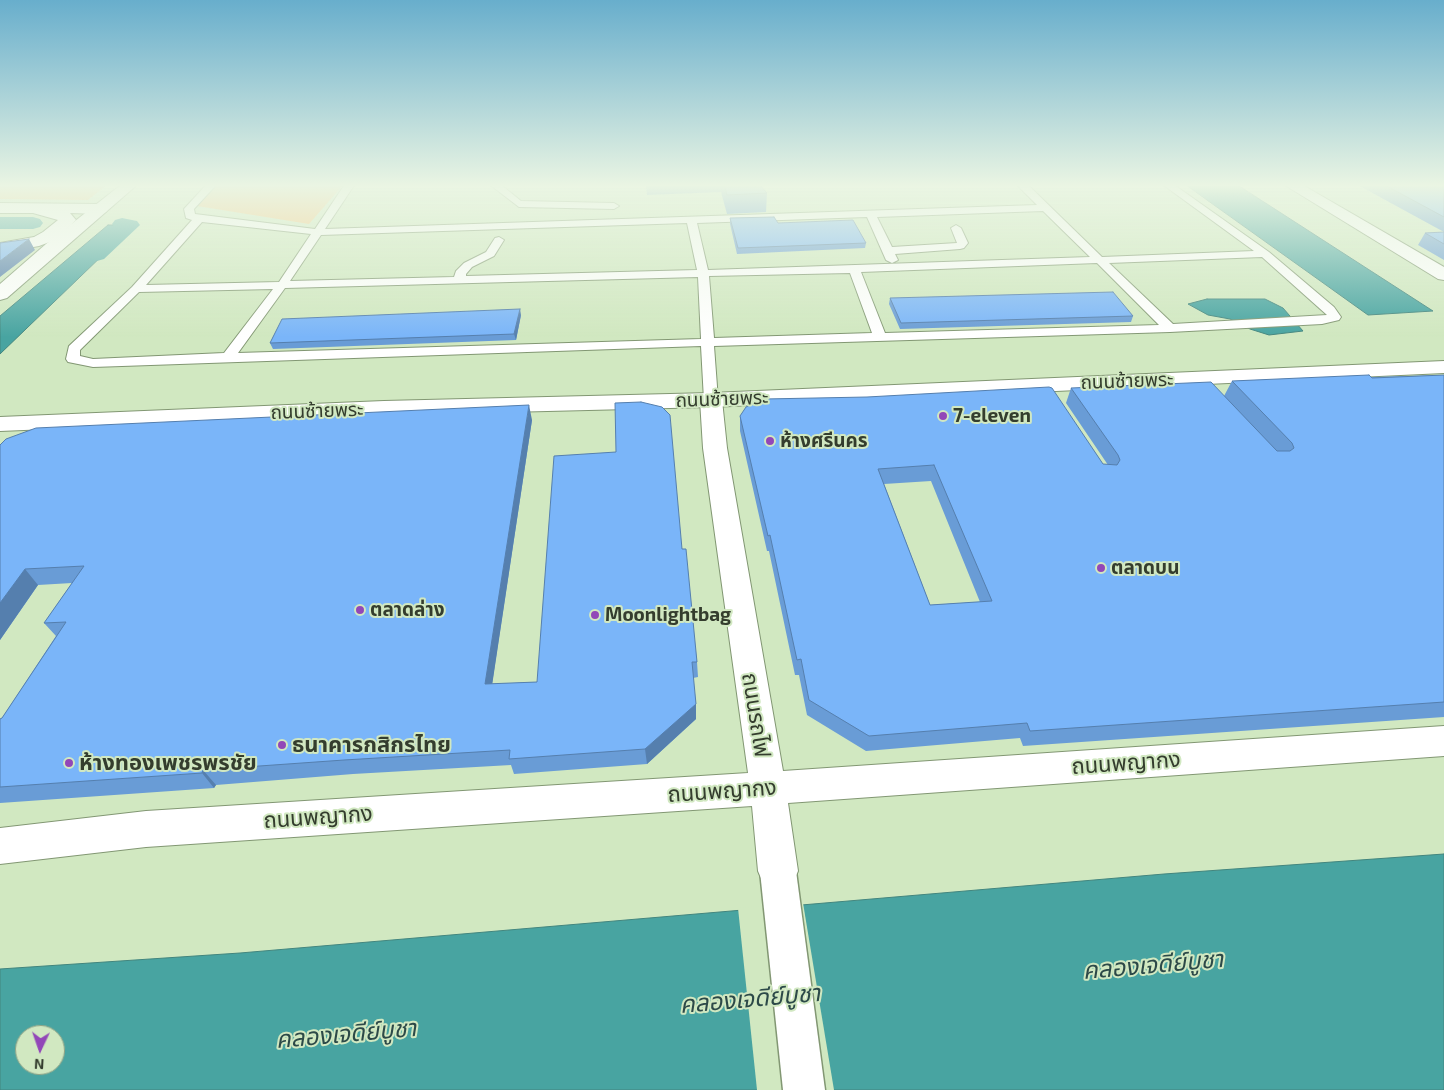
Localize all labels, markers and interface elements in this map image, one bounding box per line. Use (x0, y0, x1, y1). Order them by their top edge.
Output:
street label: ถนนซ้ายพระ (1080, 368, 1174, 394)
street label: ถนนซ้ายพระ (675, 386, 769, 412)
street label: ถนนซ้ายพระ (270, 398, 364, 424)
place label: 7-eleven (953, 405, 1031, 427)
marker: 7-eleven (937, 410, 949, 422)
place label: ห้างศรีนคร (780, 430, 868, 452)
marker: ห้างศรีนคร (764, 435, 776, 447)
place label: ตลาดบน (1111, 557, 1179, 579)
marker: ตลาดบน (1095, 562, 1107, 574)
place label: ตลาดล่าง (370, 599, 445, 621)
marker: ตลาดล่าง (354, 604, 366, 616)
place label: Moonlightbag (605, 604, 731, 626)
marker: Moonlightbag (589, 609, 601, 621)
street label: ถนนรถไฟ (736, 671, 776, 759)
place label: ธนาคารกสิกรไทย (292, 732, 451, 758)
marker: ธนาคารกสิกรไทย (276, 739, 288, 751)
street label: ถนนพญากง (1070, 746, 1182, 780)
place label: ห้างทองเพชรพรชัย (79, 750, 257, 776)
marker: ห้างทองเพชรพรชัย (63, 757, 75, 769)
street label: ถนนพญากง (666, 774, 778, 808)
street label: ถนนพญากง (262, 800, 374, 834)
water label: คลองเจดีย์บูชา (1082, 945, 1224, 985)
water label: คลองเจดีย์บูชา (679, 979, 821, 1019)
water label: คลองเจดีย์บูชา (275, 1014, 417, 1054)
north arrow (15, 1025, 65, 1075)
text: N (34, 1056, 45, 1073)

